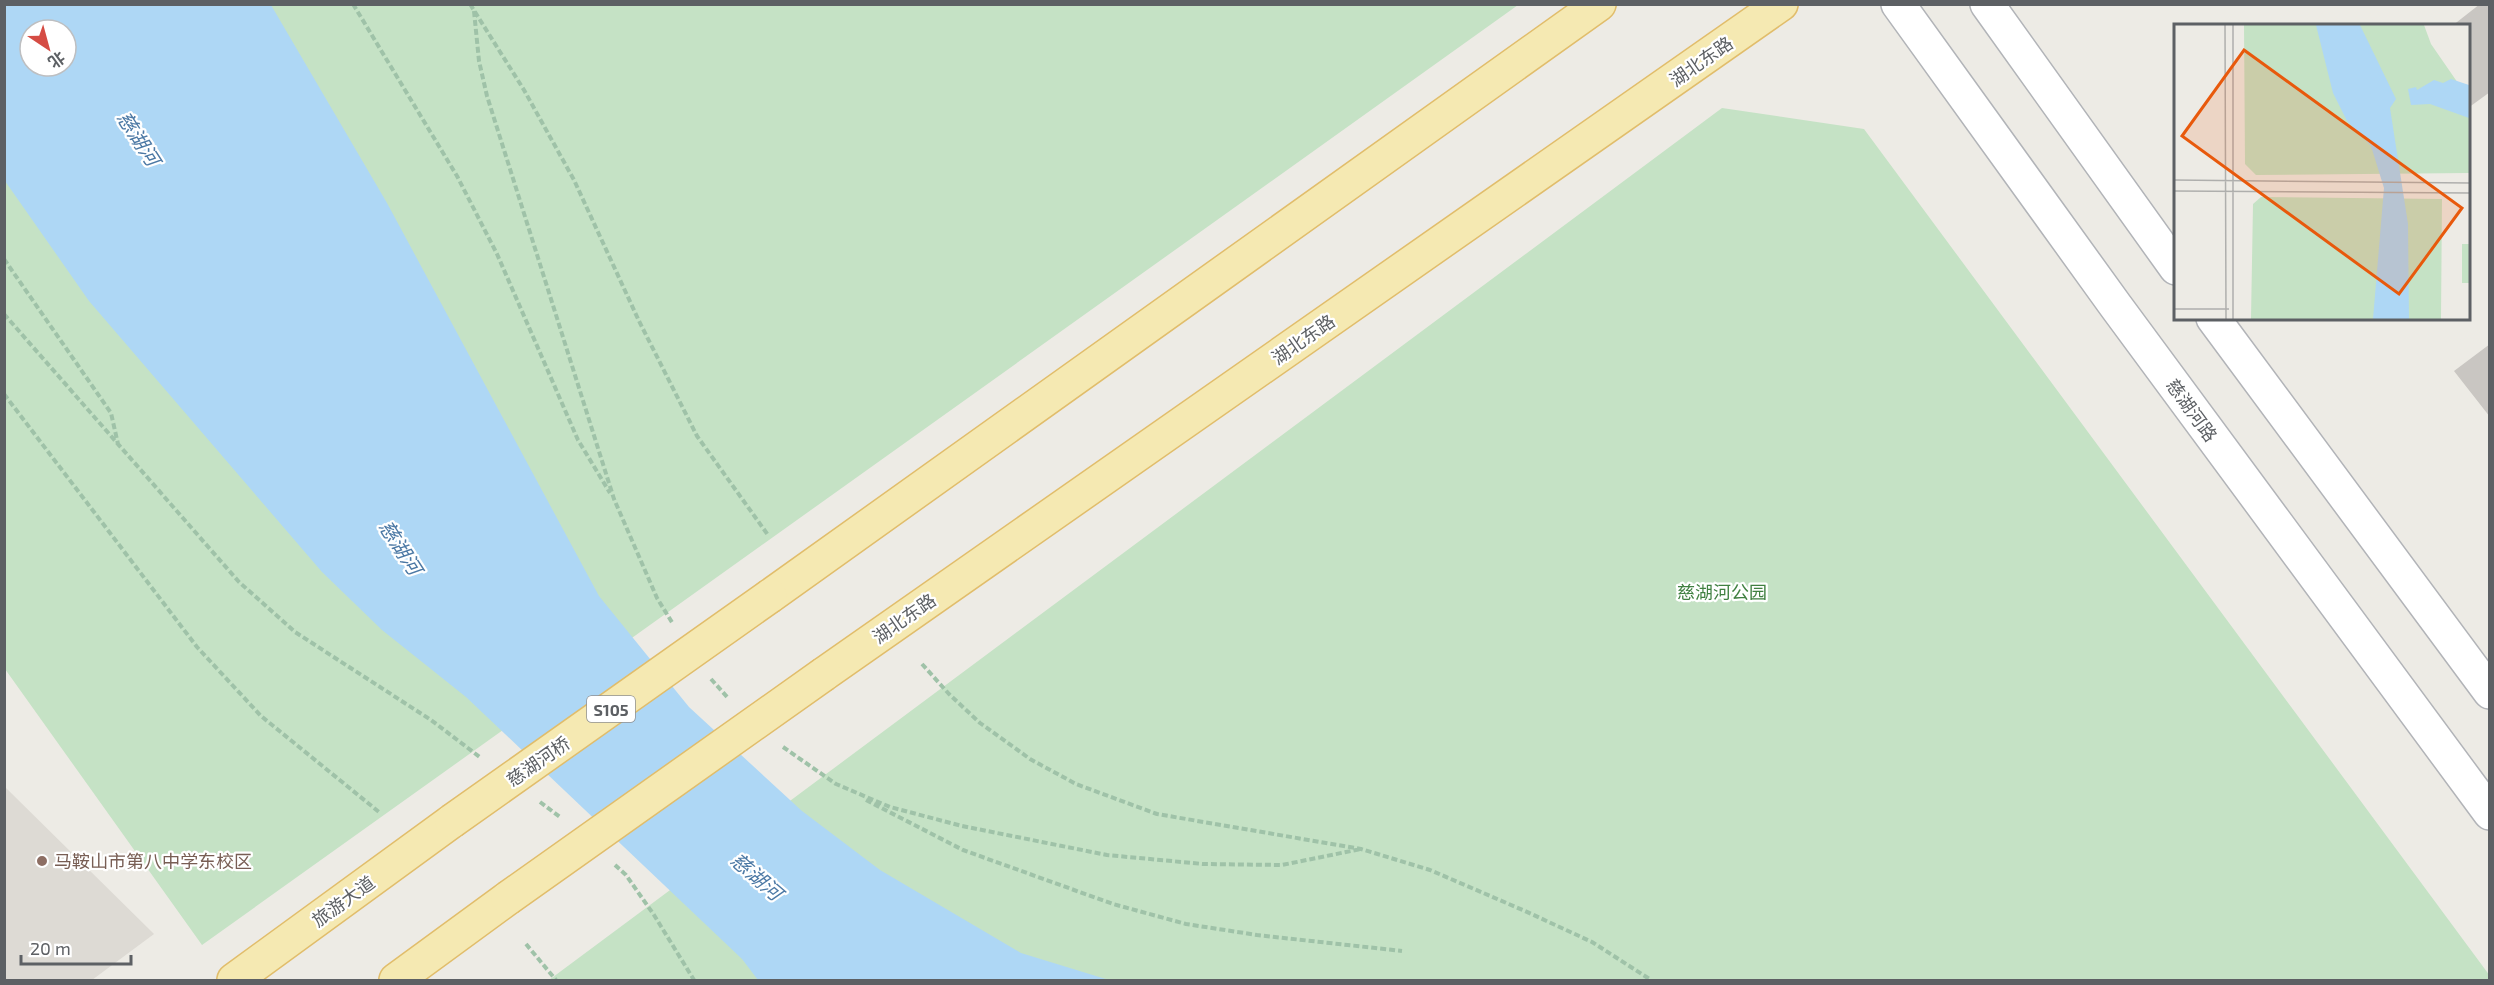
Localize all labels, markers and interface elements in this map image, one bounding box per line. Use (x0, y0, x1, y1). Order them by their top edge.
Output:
north arrow (18, 18, 78, 78)
inset map (2174, 24, 2470, 320)
street label: 湖北东路 (1665, 31, 1737, 91)
text: 北 (45, 48, 69, 73)
water label: 慈湖河 (113, 106, 168, 173)
street label: 湖北东路 (1267, 309, 1339, 369)
street label: 慈湖河路 (2162, 374, 2222, 446)
water label: 慈湖河 (375, 515, 430, 582)
park label: 慈湖河公园 (1677, 581, 1767, 603)
street label: 湖北东路 (868, 588, 940, 648)
road number: S105 (587, 696, 635, 722)
street label: 慈湖河桥 (502, 731, 574, 791)
water label: 慈湖河 (726, 847, 791, 907)
place label: 马鞍山市第八中学东校区 (54, 850, 252, 872)
marker: 马鞍山市第八中学东校区 (35, 854, 49, 868)
street label: 旅游大道 (307, 871, 379, 931)
scale bar (21, 928, 130, 966)
text: 20 m (30, 937, 71, 959)

